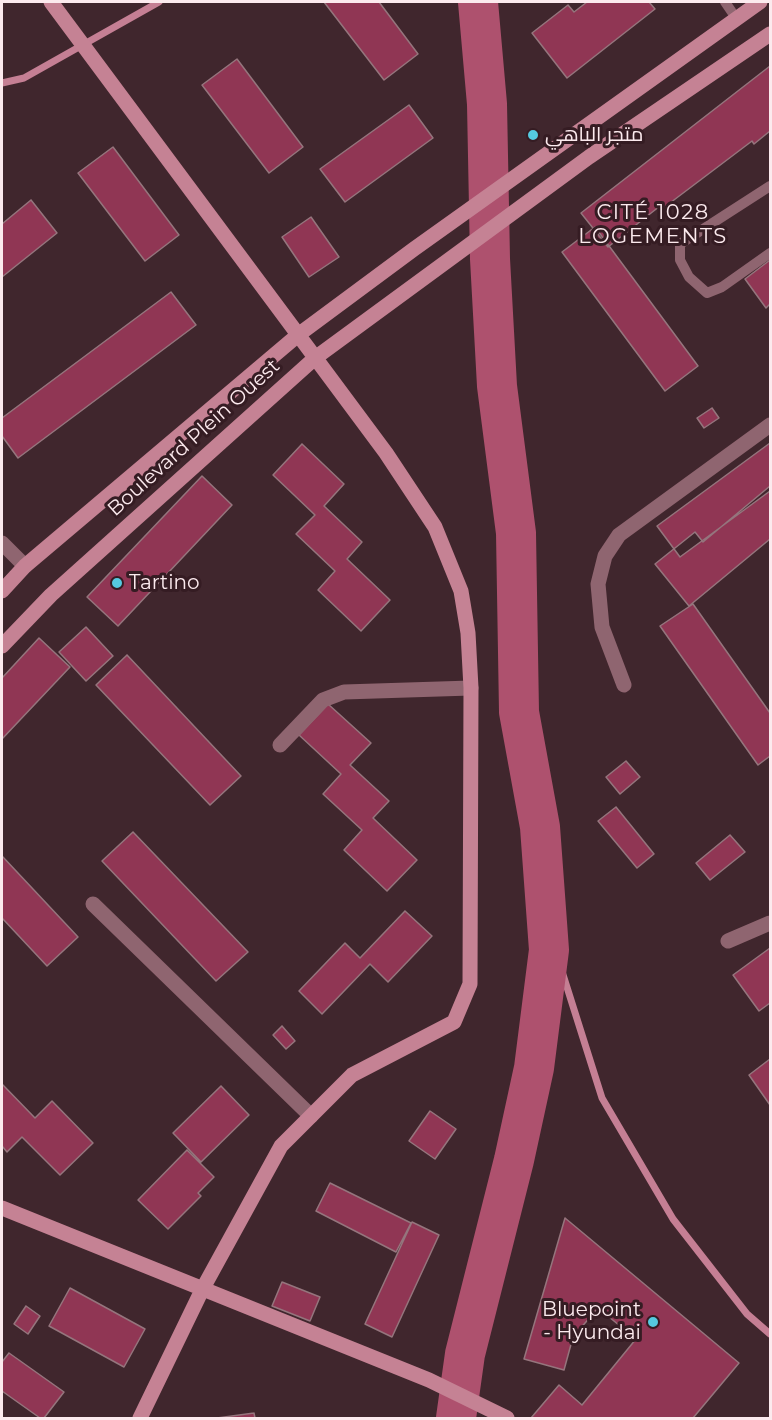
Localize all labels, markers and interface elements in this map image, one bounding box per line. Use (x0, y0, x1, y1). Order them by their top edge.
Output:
place label: متجر الباهي (545, 123, 643, 147)
marker: متجر الباهي (526, 128, 540, 142)
district label: CITÉ 1028 LOGEMENTS (578, 200, 728, 250)
street label: Boulevard Plein Ouest (103, 354, 285, 522)
place label: Tartino (129, 571, 200, 595)
marker: Tartino (110, 576, 124, 590)
place label: Bluepoint - Hyundai (542, 1298, 641, 1345)
marker: Bluepoint - Hyundai (646, 1315, 660, 1329)

